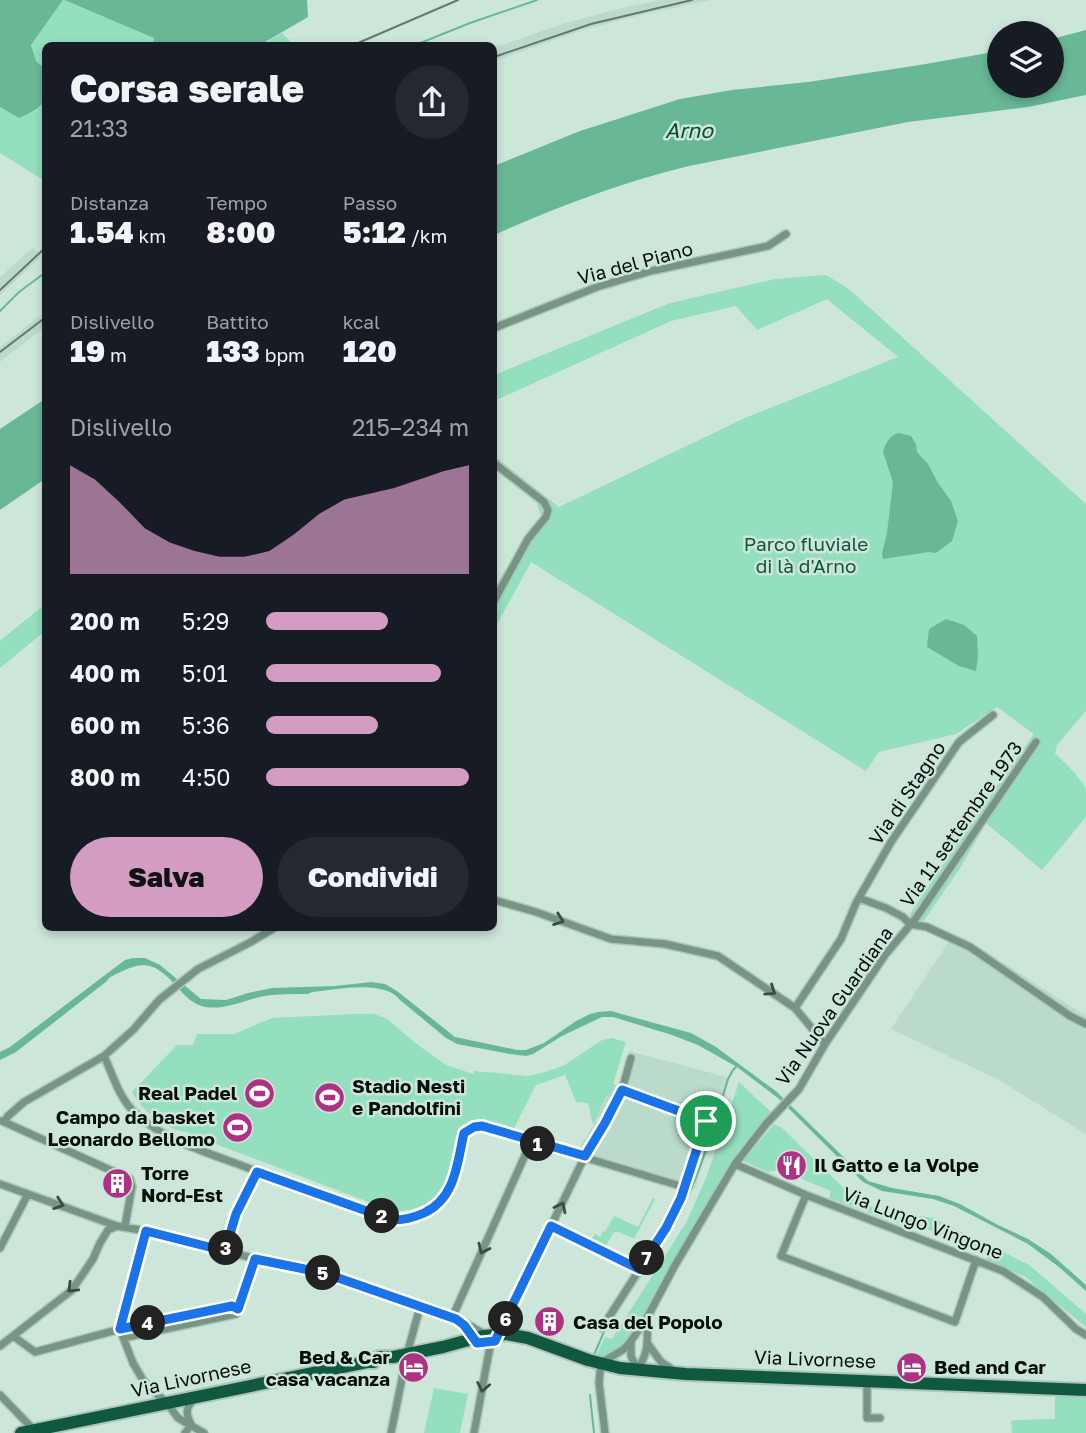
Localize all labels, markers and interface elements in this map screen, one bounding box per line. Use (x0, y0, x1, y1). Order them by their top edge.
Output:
map controls (987, 21, 1064, 98)
button: layers (987, 21, 1064, 98)
text: Corsa serale (70, 65, 304, 110)
button: share (395, 65, 469, 139)
text: 21:33 (70, 114, 128, 142)
water label: Arno (665, 117, 714, 143)
text: Distanza (70, 191, 149, 214)
text: Tempo (206, 191, 267, 214)
text: Passo (343, 191, 397, 214)
text: 1.54 (70, 214, 134, 250)
text: 8:00 (206, 214, 275, 250)
text: 5:12 (343, 214, 406, 250)
text: km (134, 224, 166, 247)
text: /km (406, 224, 447, 247)
street label: Via del Piano (575, 236, 695, 289)
text: Dislivello (70, 310, 154, 333)
text: Battito (206, 310, 269, 333)
text: kcal (343, 310, 380, 333)
text: 19 (70, 333, 105, 369)
text: 133 (206, 333, 260, 369)
text: 120 (343, 333, 397, 369)
text: m (105, 343, 127, 366)
text: bpm (260, 343, 305, 366)
text: Dislivello (70, 413, 172, 441)
text: 215–234 m (352, 413, 469, 441)
park label: Parco fluviale di là d'Arno (744, 532, 868, 577)
text: 200 m (70, 607, 140, 635)
text: 5:29 (182, 607, 230, 635)
text: 400 m (70, 659, 140, 687)
text: 5:01 (182, 659, 228, 687)
text: 600 m (70, 711, 140, 739)
text: 5:36 (182, 711, 230, 739)
street label: Via 11 settembre 1973 (895, 736, 1027, 911)
street label: Via di Stagno (864, 737, 950, 849)
text: 800 m (70, 763, 141, 791)
text: 4:50 (182, 763, 231, 791)
button: Salva (70, 837, 263, 917)
button: Condividi (277, 837, 469, 917)
one-way arrow (552, 912, 564, 926)
street label: Via Nuova Guardiana (770, 922, 897, 1090)
one-way arrow (763, 983, 776, 996)
place label: Stadio Nesti e Pandolfini (352, 1074, 465, 1119)
sports icon: Real Padel (243, 1076, 277, 1110)
sports icon: Stadio Nesti e Pandolfini (312, 1080, 346, 1114)
place label: Real Padel (138, 1081, 237, 1104)
pin (676, 1091, 736, 1151)
icon: arrive (687, 1102, 725, 1140)
place label: Campo da basket Leonardo Bellomo (47, 1105, 215, 1150)
sports icon: Campo da basket Leonardo Bellomo (221, 1111, 255, 1145)
pin: 1 (520, 1126, 556, 1162)
text: 1 (533, 1132, 542, 1155)
restaurant icon: Il Gatto e la Volpe (774, 1148, 808, 1182)
place label: Il Gatto e la Volpe (814, 1153, 979, 1176)
place label: Torre Nord-Est (141, 1161, 223, 1206)
building icon: Torre Nord-Est (101, 1167, 135, 1201)
street label: Via Lungo Vingone (840, 1181, 1007, 1264)
one-way arrow (52, 1196, 64, 1210)
pin: 2 (364, 1198, 400, 1234)
one-way arrow (552, 1202, 566, 1214)
text: 2 (376, 1204, 387, 1227)
pin: 3 (208, 1230, 244, 1266)
text: 3 (220, 1236, 231, 1259)
pin: 7 (630, 1240, 664, 1276)
one-way arrow (477, 1241, 491, 1254)
text: 7 (641, 1246, 652, 1269)
pin: 5 (306, 1256, 340, 1290)
text: 5 (317, 1261, 328, 1284)
one-way arrow (68, 1279, 81, 1292)
pin: 6 (489, 1302, 524, 1336)
building icon: Casa del Popolo (533, 1305, 567, 1339)
pin: 4 (130, 1306, 166, 1340)
text: 6 (499, 1307, 512, 1330)
place label: Casa del Popolo (573, 1310, 723, 1333)
text: 4 (142, 1311, 153, 1334)
place label: Bed & Car casa vacanza (266, 1345, 391, 1390)
street label: Via Livornese (754, 1345, 876, 1372)
hotel icon: Bed and Car (894, 1350, 928, 1384)
hotel icon: Bed & Car casa vacanza (396, 1351, 430, 1385)
street label: Via Livornese (129, 1354, 253, 1401)
place label: Bed and Car (934, 1355, 1047, 1378)
one-way arrow (476, 1381, 491, 1393)

